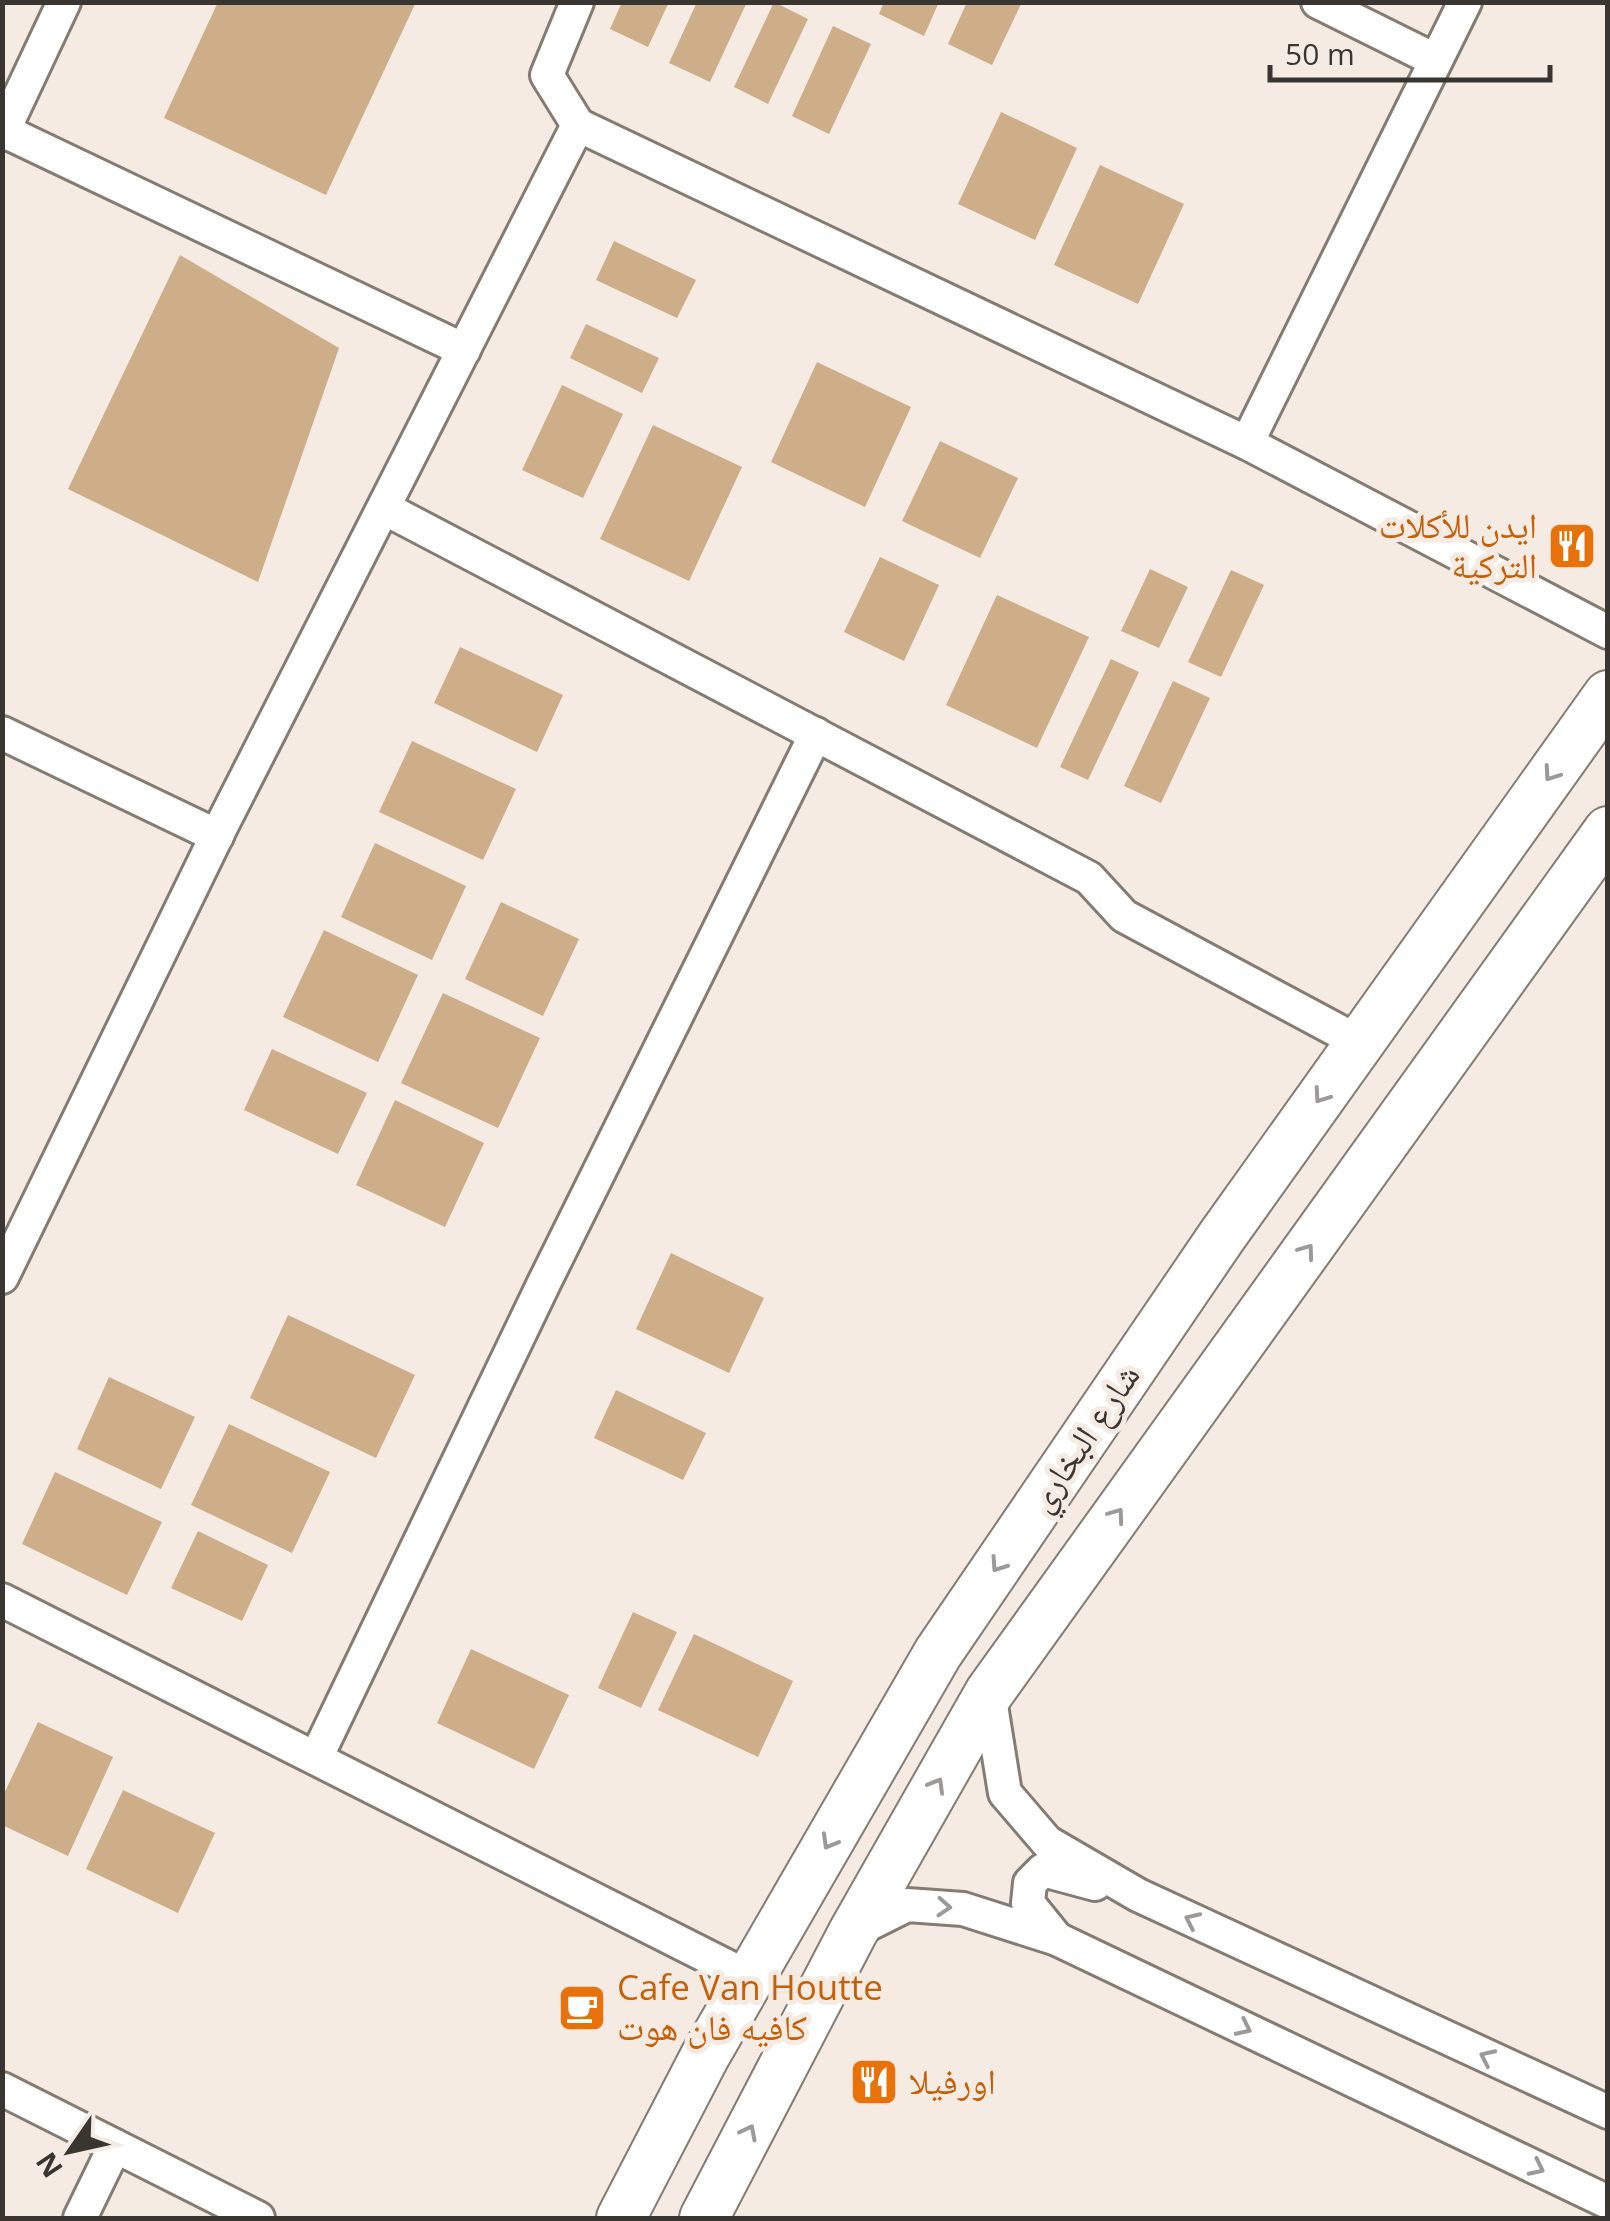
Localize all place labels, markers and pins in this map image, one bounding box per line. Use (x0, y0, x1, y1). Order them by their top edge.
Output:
place label: ايدن للأكلات التركية (1379, 501, 1537, 588)
restaurant icon: ايدن للأكلات التركية (1546, 520, 1598, 572)
place label: Cafe Van Houtte كافيه فان هوت (617, 1963, 883, 2050)
cafe icon: Cafe Van Houtte كافيه فان هوت (556, 1982, 608, 2034)
restaurant icon: اورفيلا (848, 2056, 900, 2108)
place label: اورفيلا (909, 2057, 996, 2104)

